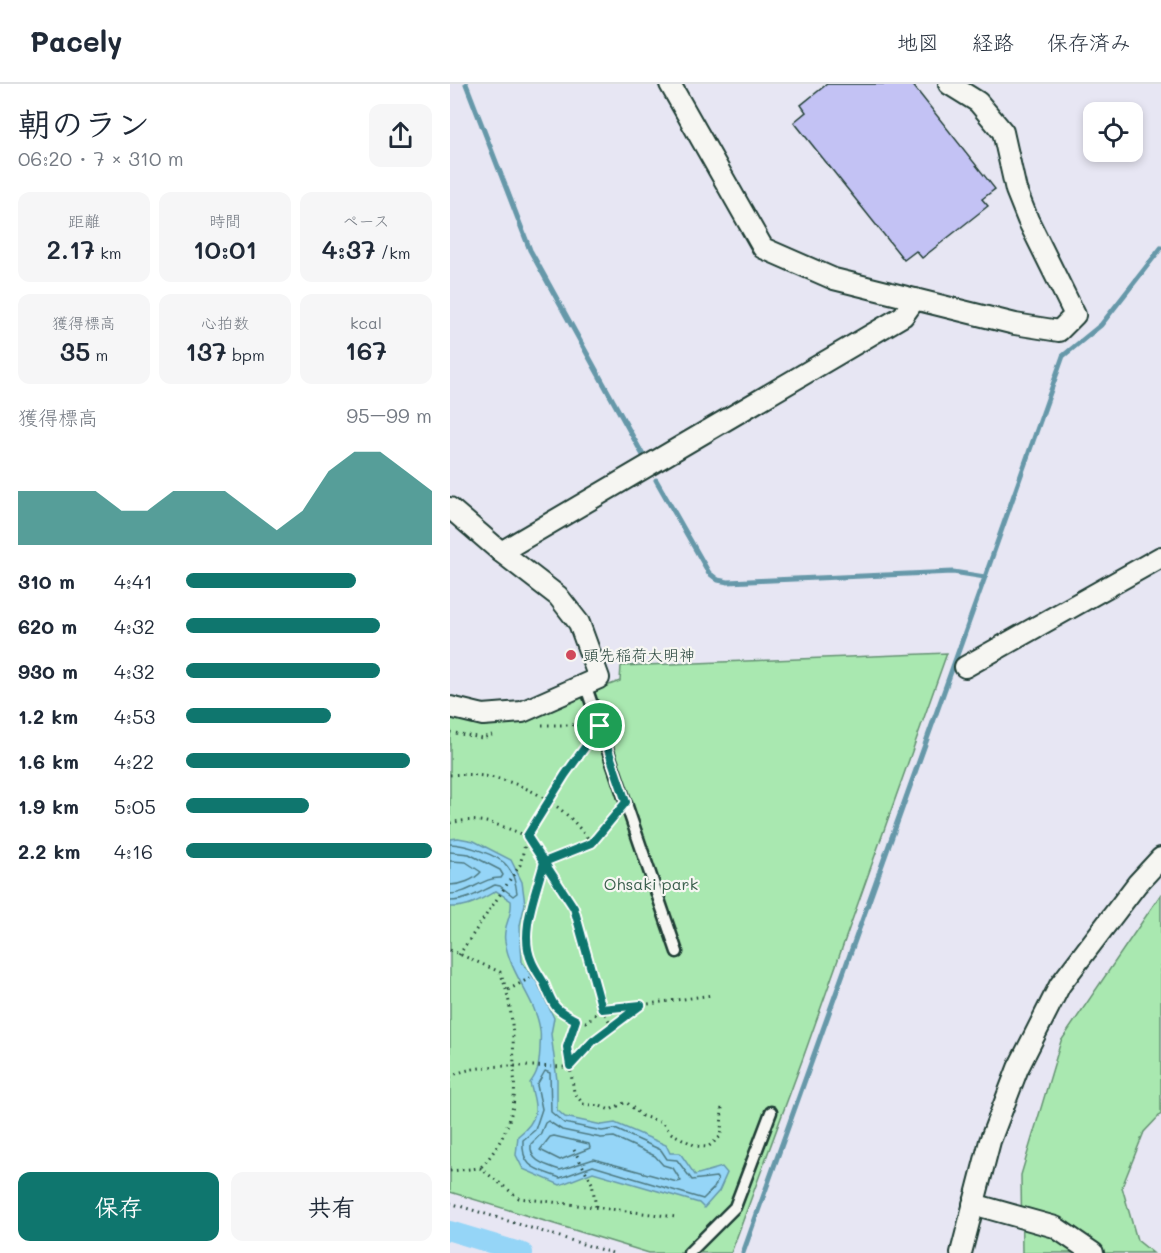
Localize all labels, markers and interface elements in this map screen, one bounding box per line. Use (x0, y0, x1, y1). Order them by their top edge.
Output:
text: Pacely (30, 23, 122, 59)
text: 地図 (897, 28, 939, 55)
text: 経路 (972, 28, 1014, 55)
text: 保存済み (1047, 28, 1131, 55)
text: 朝のラン (18, 101, 150, 144)
map controls (1083, 102, 1143, 162)
button: locate (1083, 102, 1143, 162)
button: share (369, 104, 432, 167)
text: 06:20 · 7 × 310 m (18, 145, 184, 171)
text: 距離 (68, 210, 100, 231)
text: 時間 (209, 210, 241, 231)
text: ペース (342, 210, 390, 231)
text: 2.17 (47, 232, 95, 266)
text: 10:01 (193, 232, 257, 266)
text: 4:37 (322, 232, 376, 266)
text: km (95, 242, 121, 263)
text: /km (376, 242, 411, 263)
text: 獲得標高 (52, 312, 116, 333)
text: 心拍数 (201, 312, 249, 333)
text: kcal (350, 312, 382, 333)
text: 167 (345, 333, 387, 367)
text: 35 (60, 334, 90, 368)
text: 137 (185, 334, 227, 368)
text: m (90, 344, 108, 365)
text: bpm (227, 344, 265, 365)
text: 95–99 m (346, 402, 432, 428)
text: 獲得標高 (18, 404, 98, 430)
text: 310 m (18, 568, 75, 594)
text: 4:41 (114, 568, 153, 594)
text: 620 m (18, 613, 77, 639)
text: 4:32 (114, 613, 155, 639)
place label: 頭先稲荷大明神 (583, 644, 695, 665)
marker: 頭先稲荷大明神 (564, 648, 578, 662)
text: 930 m (18, 658, 78, 684)
text: 4:32 (114, 658, 155, 684)
pin (574, 700, 625, 751)
text: 1.2 km (18, 703, 78, 729)
text: 4:53 (114, 703, 155, 729)
icon: arrive (583, 709, 616, 742)
text: 1.6 km (18, 748, 79, 774)
text: 4:22 (114, 748, 154, 774)
text: 1.9 km (18, 793, 79, 819)
text: 5:05 (114, 793, 156, 819)
text: 2.2 km (18, 838, 80, 864)
text: 4:16 (114, 838, 153, 864)
park label: Ohsaki park (604, 873, 698, 894)
button: 保存 (18, 1172, 219, 1241)
button: 共有 (231, 1172, 432, 1241)

